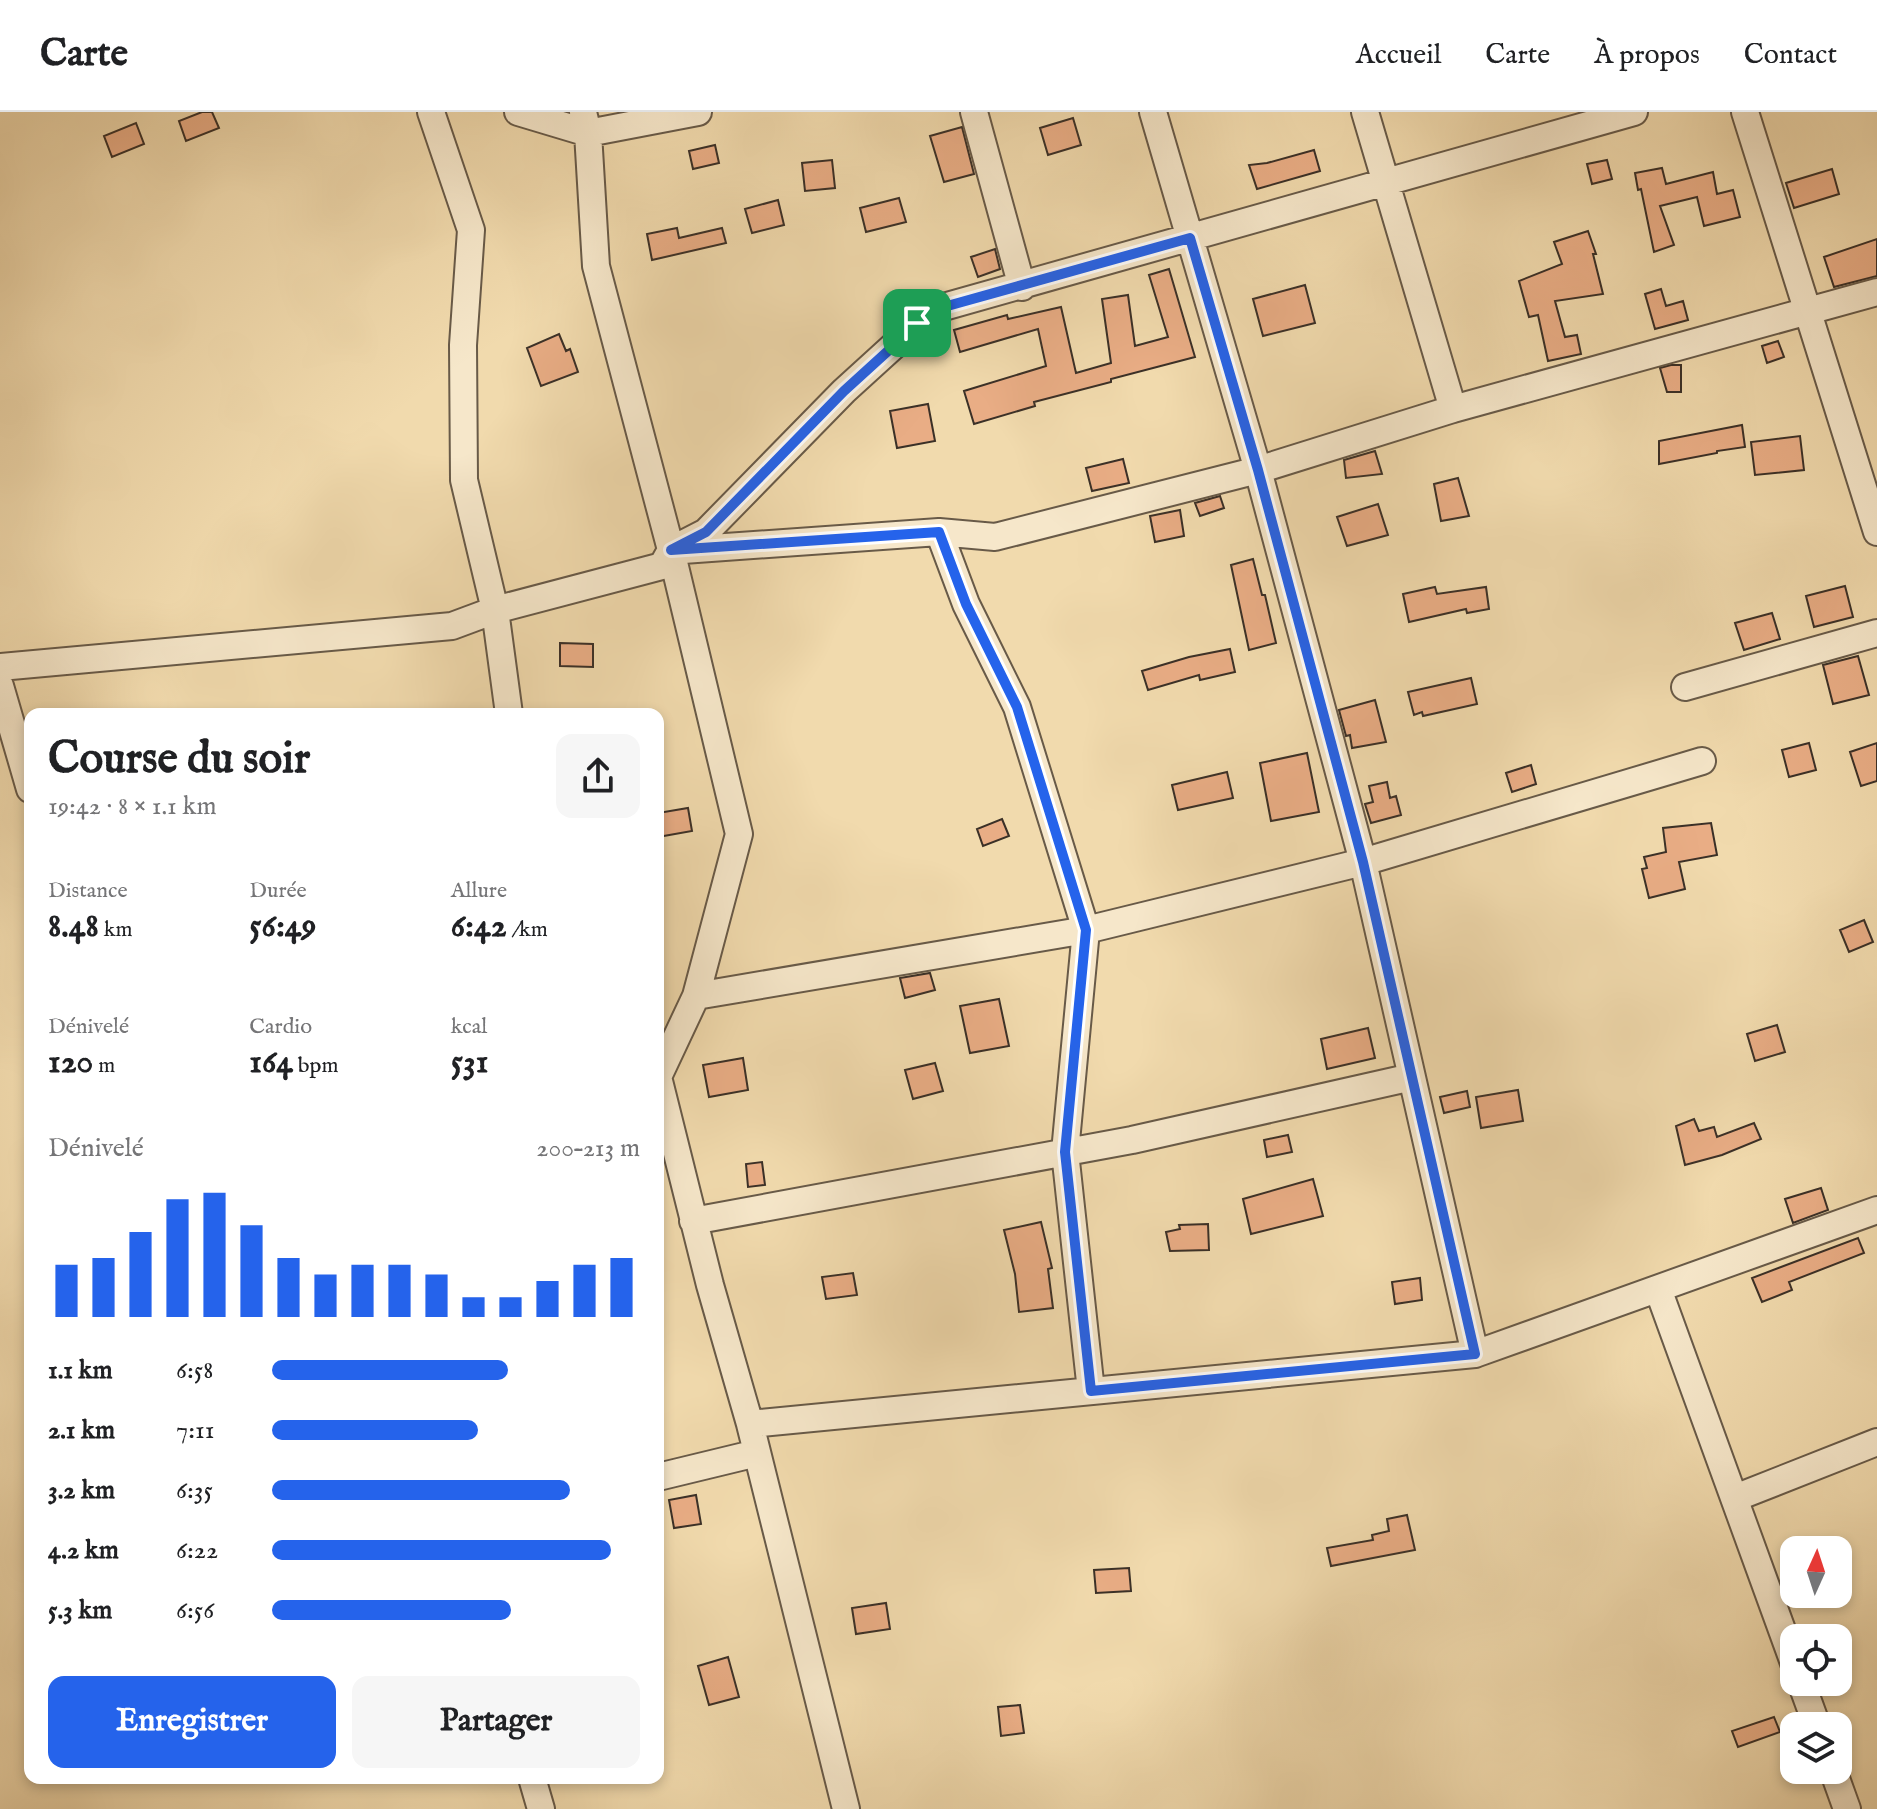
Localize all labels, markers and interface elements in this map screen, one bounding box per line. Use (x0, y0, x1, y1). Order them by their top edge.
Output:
text: Carte (40, 31, 128, 79)
text: Accueil (1356, 38, 1441, 73)
text: Carte (1485, 38, 1550, 73)
text: À propos (1594, 38, 1700, 73)
text: Contact (1744, 38, 1837, 73)
pin (883, 289, 951, 357)
icon: arrive (895, 301, 939, 345)
text: Course du soir (48, 732, 310, 788)
button: share (556, 734, 640, 818)
text: 19:42 · 8 × 1.1 km (48, 790, 216, 823)
text: Distance (48, 877, 128, 905)
text: Durée (249, 877, 307, 905)
text: Allure (451, 877, 507, 905)
text: 8.48 (48, 905, 99, 948)
text: 56:49 (249, 905, 316, 948)
text: 6:42 (451, 905, 507, 948)
text: km (99, 916, 132, 944)
text: /km (507, 916, 548, 944)
text: Dénivelé (48, 1013, 129, 1041)
text: Cardio (249, 1013, 312, 1041)
text: kcal (451, 1013, 487, 1041)
text: 120 (48, 1041, 93, 1084)
text: 164 (249, 1041, 293, 1084)
text: 531 (451, 1041, 488, 1084)
text: m (93, 1052, 115, 1080)
text: bpm (293, 1052, 338, 1080)
text: Dénivelé (48, 1132, 144, 1165)
text: 200–213 m (536, 1132, 640, 1165)
text: 1.1 km (48, 1354, 113, 1387)
text: 6:58 (176, 1354, 213, 1387)
text: 2.1 km (48, 1414, 115, 1447)
text: 7:11 (176, 1414, 214, 1447)
text: 3.2 km (48, 1474, 115, 1507)
text: 6:35 (176, 1474, 213, 1507)
text: 4.2 km (48, 1534, 119, 1567)
text: 6:22 (176, 1534, 218, 1567)
north arrow (1780, 1536, 1852, 1608)
map controls (1780, 1536, 1852, 1784)
text: 5.3 km (48, 1594, 112, 1627)
text: 6:56 (176, 1594, 214, 1627)
button: locate (1780, 1624, 1852, 1696)
button: Enregistrer (48, 1676, 336, 1768)
button: Partager (352, 1676, 640, 1768)
button: layers (1780, 1712, 1852, 1784)

